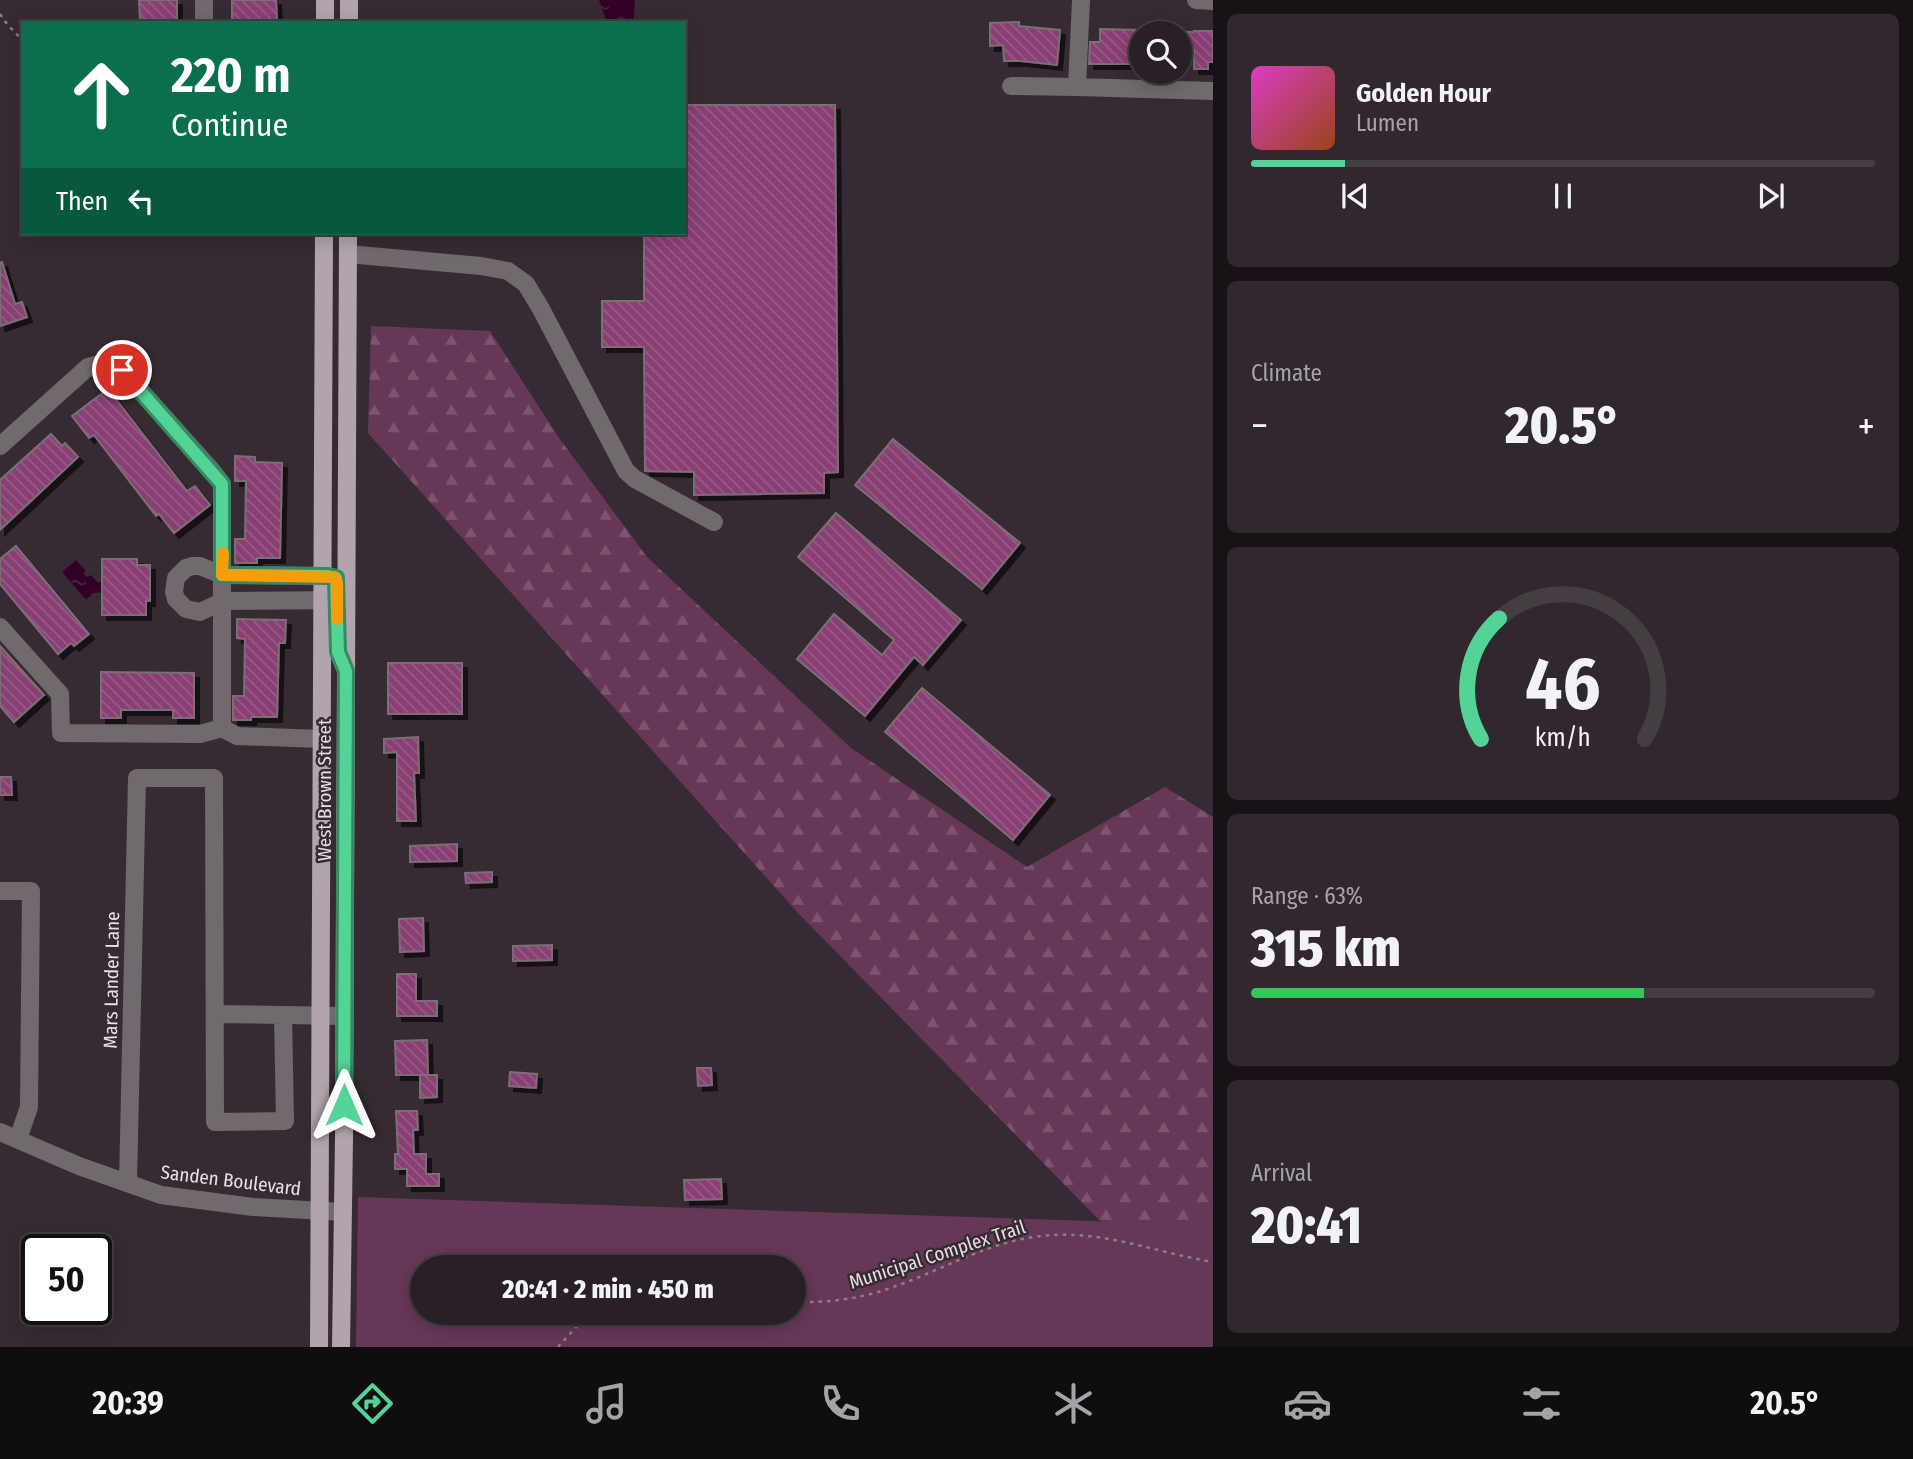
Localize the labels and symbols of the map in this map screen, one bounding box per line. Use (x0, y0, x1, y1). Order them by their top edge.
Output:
pin (92, 340, 152, 400)
street label: West Brown Street (313, 718, 336, 861)
street label: Mars Lander Lane (99, 911, 124, 1049)
position arrow (307, 1068, 381, 1142)
street label: Sanden Boulevard (159, 1160, 302, 1201)
street label: Municipal Complex Trail (846, 1215, 1028, 1294)
speed limit sign: 50 (21, 1234, 112, 1325)

